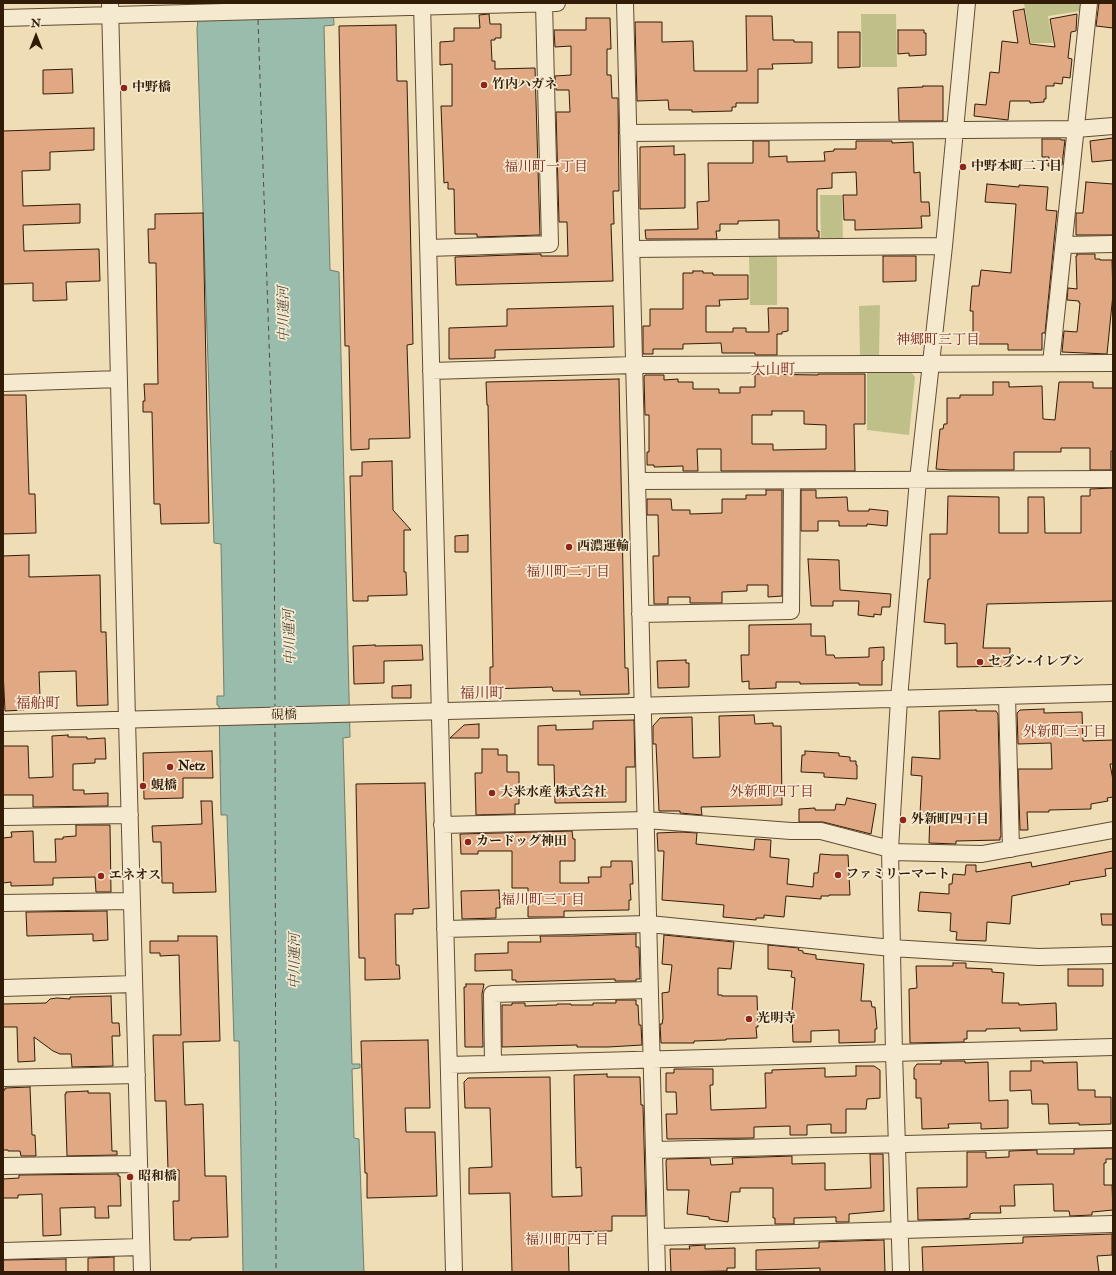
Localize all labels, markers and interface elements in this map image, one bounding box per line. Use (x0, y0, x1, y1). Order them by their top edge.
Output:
north arrow (16, 16, 56, 56)
text: N (31, 17, 41, 30)
place label: 竹内ハガネ (492, 77, 557, 93)
place label: 中野橋 (132, 80, 171, 96)
marker: 竹内ハガネ (479, 80, 489, 90)
marker: 中野橋 (119, 83, 129, 93)
place label: 中野本町二丁目 (971, 159, 1062, 175)
district label: 福川町一丁目 (504, 160, 588, 176)
marker: 中野本町二丁目 (958, 162, 968, 172)
water label: 中川運河 (276, 286, 294, 342)
district label: 神郷町三丁目 (896, 333, 980, 349)
district label: 大山町 (751, 362, 795, 380)
place label: 西濃運輸 (577, 539, 629, 555)
marker: 西濃運輸 (564, 542, 574, 552)
district label: 福川町二丁目 (526, 565, 610, 581)
water label: 中川運河 (282, 609, 300, 665)
place label: セブン-イレブン (988, 654, 1084, 670)
marker: セブン-イレブン (975, 657, 985, 667)
district label: 福川町 (460, 686, 504, 704)
district label: 福船町 (16, 696, 60, 714)
street label: 硯橋 (271, 708, 297, 724)
district label: 外新町三丁目 (1023, 725, 1107, 741)
place label: Netz (178, 759, 205, 775)
marker: Netz (165, 762, 175, 772)
place label: 蜆橋 (151, 778, 177, 794)
marker: 蜆橋 (138, 781, 148, 791)
place label: 大米水産 株式会社 (500, 785, 607, 801)
district label: 外新町四丁目 (730, 785, 814, 801)
marker: 大米水産 株式会社 (487, 788, 497, 798)
place label: 外新町四丁目 (911, 812, 989, 828)
marker: 外新町四丁目 (898, 815, 908, 825)
place label: カードッグ神田 (476, 834, 567, 850)
marker: カードッグ神田 (463, 837, 473, 847)
place label: ファミリーマート (846, 867, 950, 883)
place label: エネオス (109, 868, 161, 884)
marker: ファミリーマート (833, 870, 843, 880)
marker: エネオス (96, 871, 106, 881)
district label: 福川町三丁目 (501, 893, 585, 909)
water label: 中川運河 (288, 933, 304, 989)
place label: 光明寺 (757, 1011, 796, 1027)
marker: 光明寺 (744, 1014, 754, 1024)
place label: 昭和橋 (138, 1169, 177, 1185)
marker: 昭和橋 (125, 1172, 135, 1182)
district label: 福川町四丁目 (525, 1233, 609, 1249)

